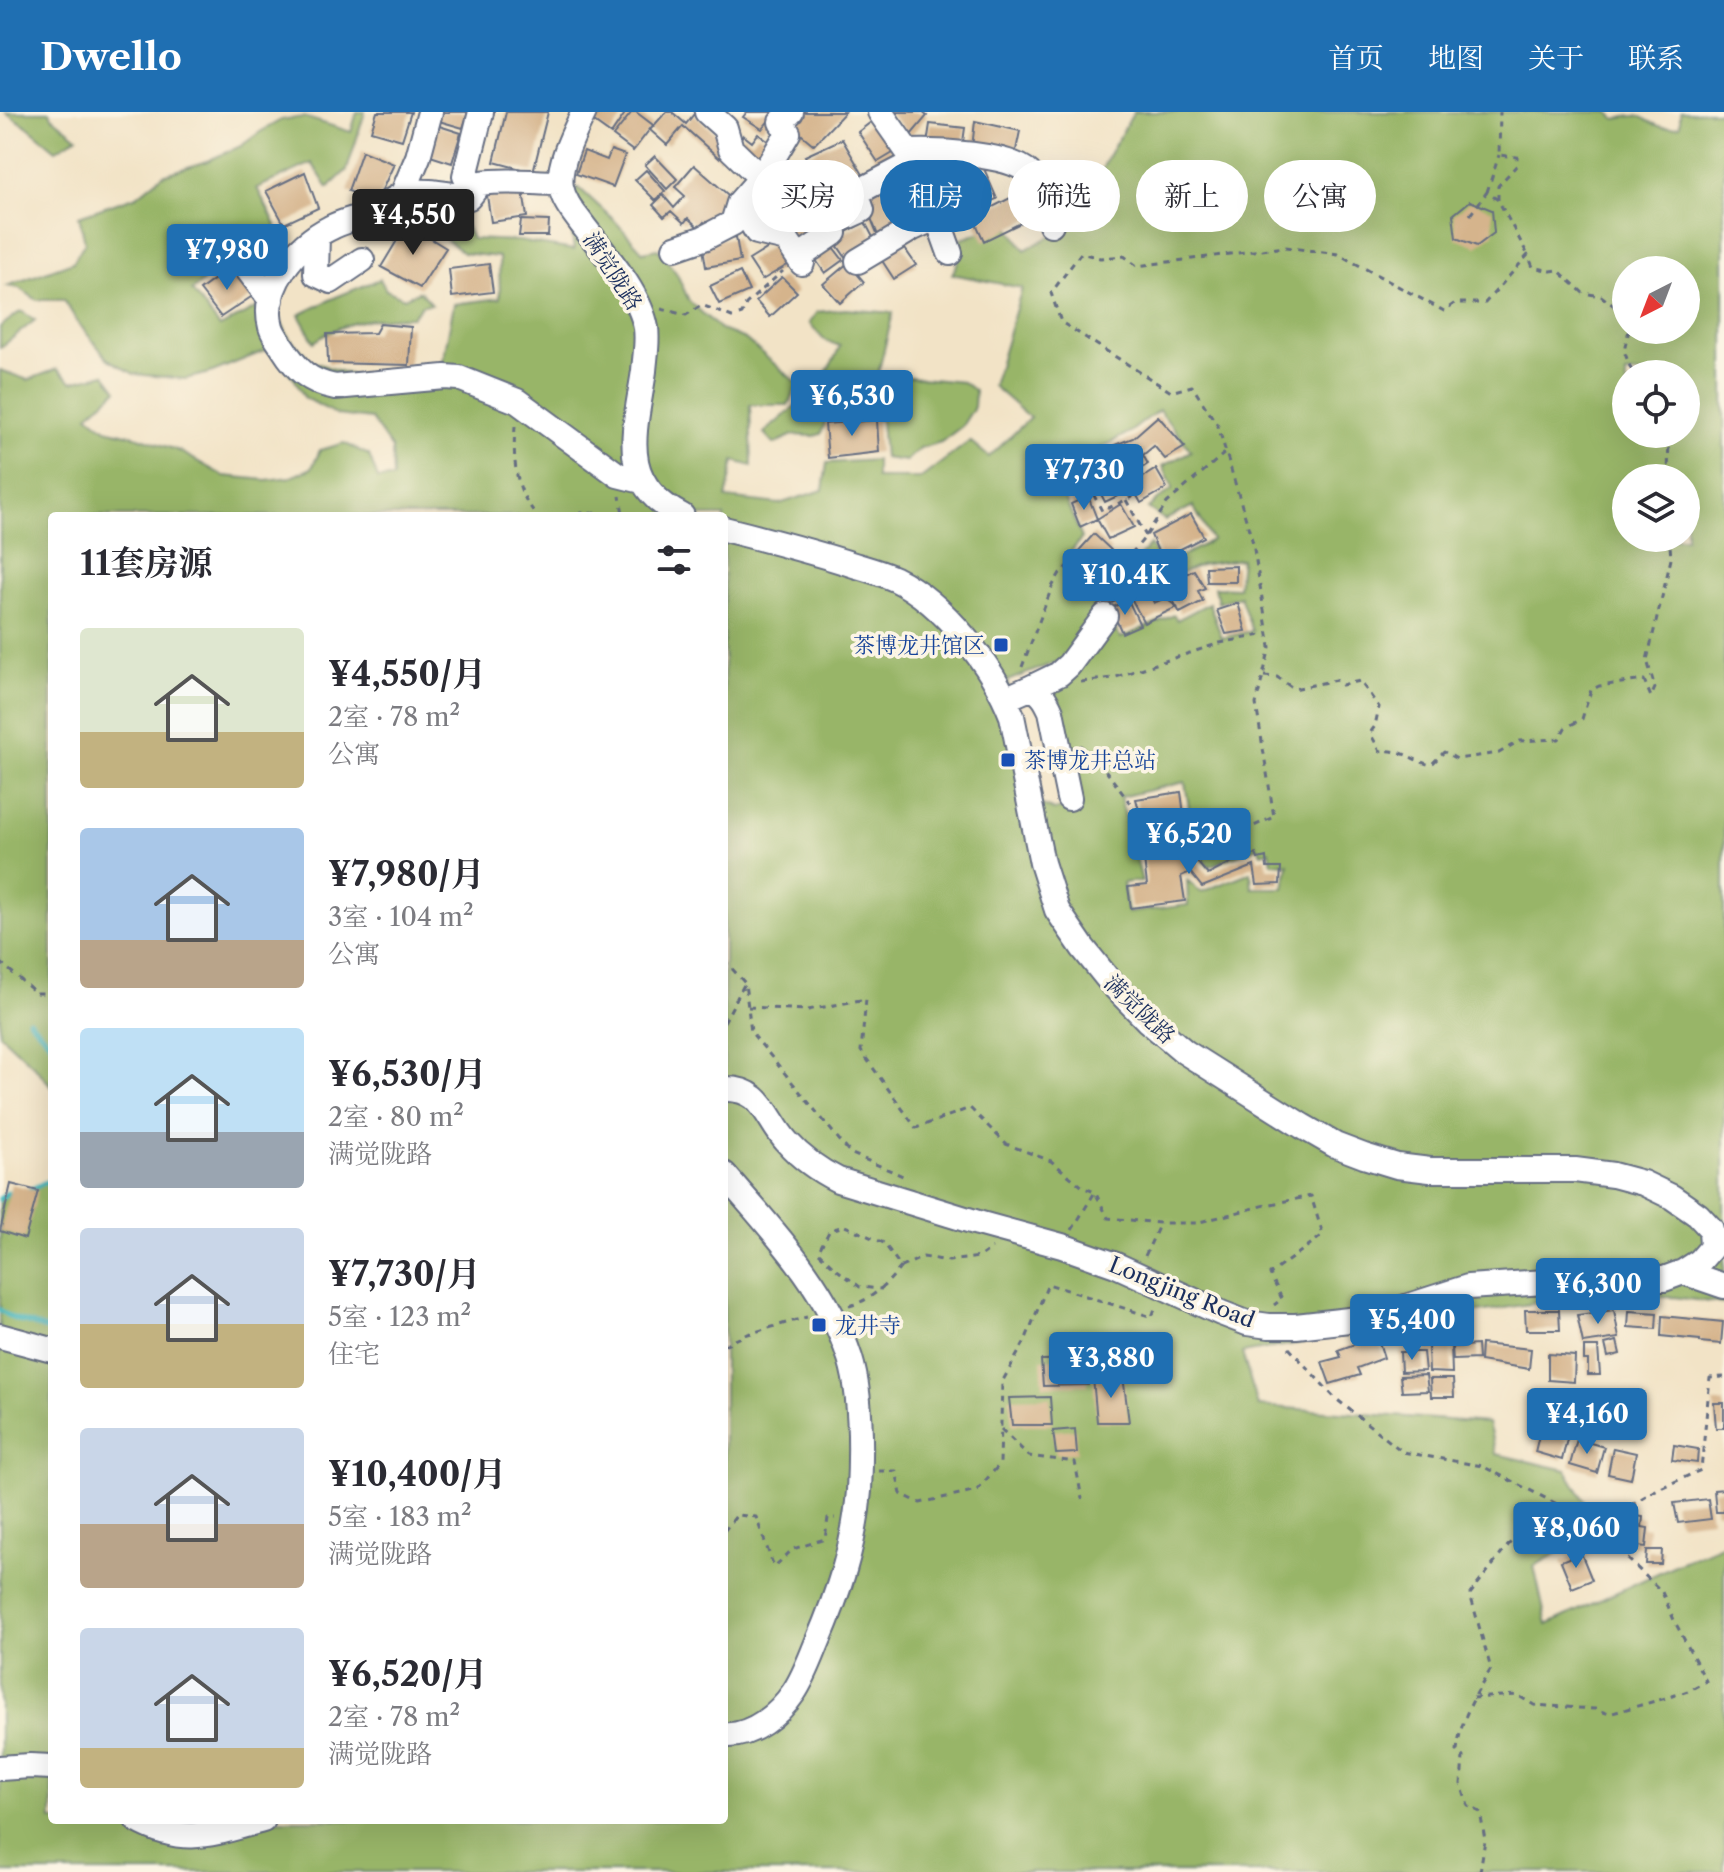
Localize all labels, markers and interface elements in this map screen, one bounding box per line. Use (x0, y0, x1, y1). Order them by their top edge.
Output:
text: Dwello (40, 33, 182, 80)
text: 首页 (1328, 41, 1384, 75)
text: 地图 (1428, 41, 1484, 75)
text: 关于 (1528, 41, 1584, 75)
text: 联系 (1628, 41, 1684, 75)
chip: 买房 (752, 160, 864, 232)
chip: 租房 (880, 160, 992, 232)
chip: 筛选 (1008, 160, 1120, 232)
chip: 新上 (1136, 160, 1248, 232)
chip: 公寓 (1264, 160, 1376, 232)
pin: ¥4,550 (348, 189, 478, 257)
text: ¥4,550 (370, 199, 456, 231)
pin: ¥7,980 (162, 224, 292, 292)
street label: 满觉陇路 (577, 227, 648, 316)
text: ¥7,980 (185, 234, 269, 266)
north arrow (1612, 256, 1700, 344)
map controls (1612, 256, 1700, 552)
button: locate (1612, 360, 1700, 448)
pin: ¥6,530 (787, 370, 917, 438)
text: ¥6,530 (809, 380, 895, 412)
pin: ¥7,730 (1019, 444, 1149, 512)
text: ¥7,730 (1043, 454, 1125, 486)
button: layers (1612, 464, 1700, 552)
icon: filters (652, 538, 696, 582)
text: 11套房源 (80, 542, 213, 584)
pin: ¥10.4K (1060, 549, 1190, 617)
text: ¥10.4K (1081, 559, 1169, 591)
place label: 茶博龙井馆区 (853, 632, 985, 659)
marker: 茶博龙井馆区 (992, 636, 1010, 654)
text: ¥4,550/月 (328, 653, 486, 695)
icon: home (144, 660, 240, 756)
text: 2室 · 78 m² (328, 701, 460, 733)
text: 公寓 (328, 738, 380, 770)
place label: 茶博龙井总站 (1024, 747, 1156, 774)
marker: 茶博龙井总站 (999, 751, 1017, 769)
pin: ¥6,520 (1124, 808, 1254, 876)
text: ¥6,520 (1146, 818, 1232, 850)
text: ¥7,980/月 (328, 853, 485, 895)
icon: home (144, 860, 240, 956)
text: 3室 · 104 m² (328, 901, 474, 933)
text: 公寓 (328, 938, 380, 970)
street label: 满觉陇路 (1099, 969, 1181, 1050)
text: ¥6,530/月 (328, 1053, 487, 1095)
icon: home (144, 1060, 240, 1156)
text: 2室 · 80 m² (328, 1101, 464, 1133)
text: 满觉陇路 (328, 1138, 432, 1170)
street label: Longjing Road (1105, 1251, 1259, 1334)
text: ¥7,730/月 (328, 1253, 481, 1295)
pin: ¥6,300 (1533, 1258, 1663, 1326)
icon: home (144, 1260, 240, 1356)
text: ¥6,300 (1554, 1268, 1642, 1300)
pin: ¥5,400 (1347, 1294, 1477, 1362)
text: 5室 · 123 m² (328, 1301, 471, 1333)
text: ¥5,400 (1368, 1304, 1456, 1336)
place label: 龙井寺 (835, 1312, 901, 1339)
marker: 龙井寺 (810, 1316, 828, 1334)
pin: ¥3,880 (1046, 1332, 1176, 1400)
text: 住宅 (328, 1338, 380, 1370)
text: ¥3,880 (1067, 1342, 1155, 1374)
pin: ¥4,160 (1522, 1388, 1652, 1456)
text: ¥4,160 (1545, 1398, 1629, 1430)
text: ¥10,400/月 (328, 1453, 507, 1495)
icon: home (144, 1460, 240, 1556)
text: 5室 · 183 m² (328, 1501, 472, 1533)
pin: ¥8,060 (1511, 1502, 1641, 1570)
text: ¥8,060 (1531, 1512, 1621, 1544)
text: 满觉陇路 (328, 1538, 432, 1570)
text: ¥6,520/月 (328, 1653, 488, 1695)
icon: home (144, 1660, 240, 1756)
text: 2室 · 78 m² (328, 1701, 460, 1733)
text: 满觉陇路 (328, 1738, 432, 1770)

